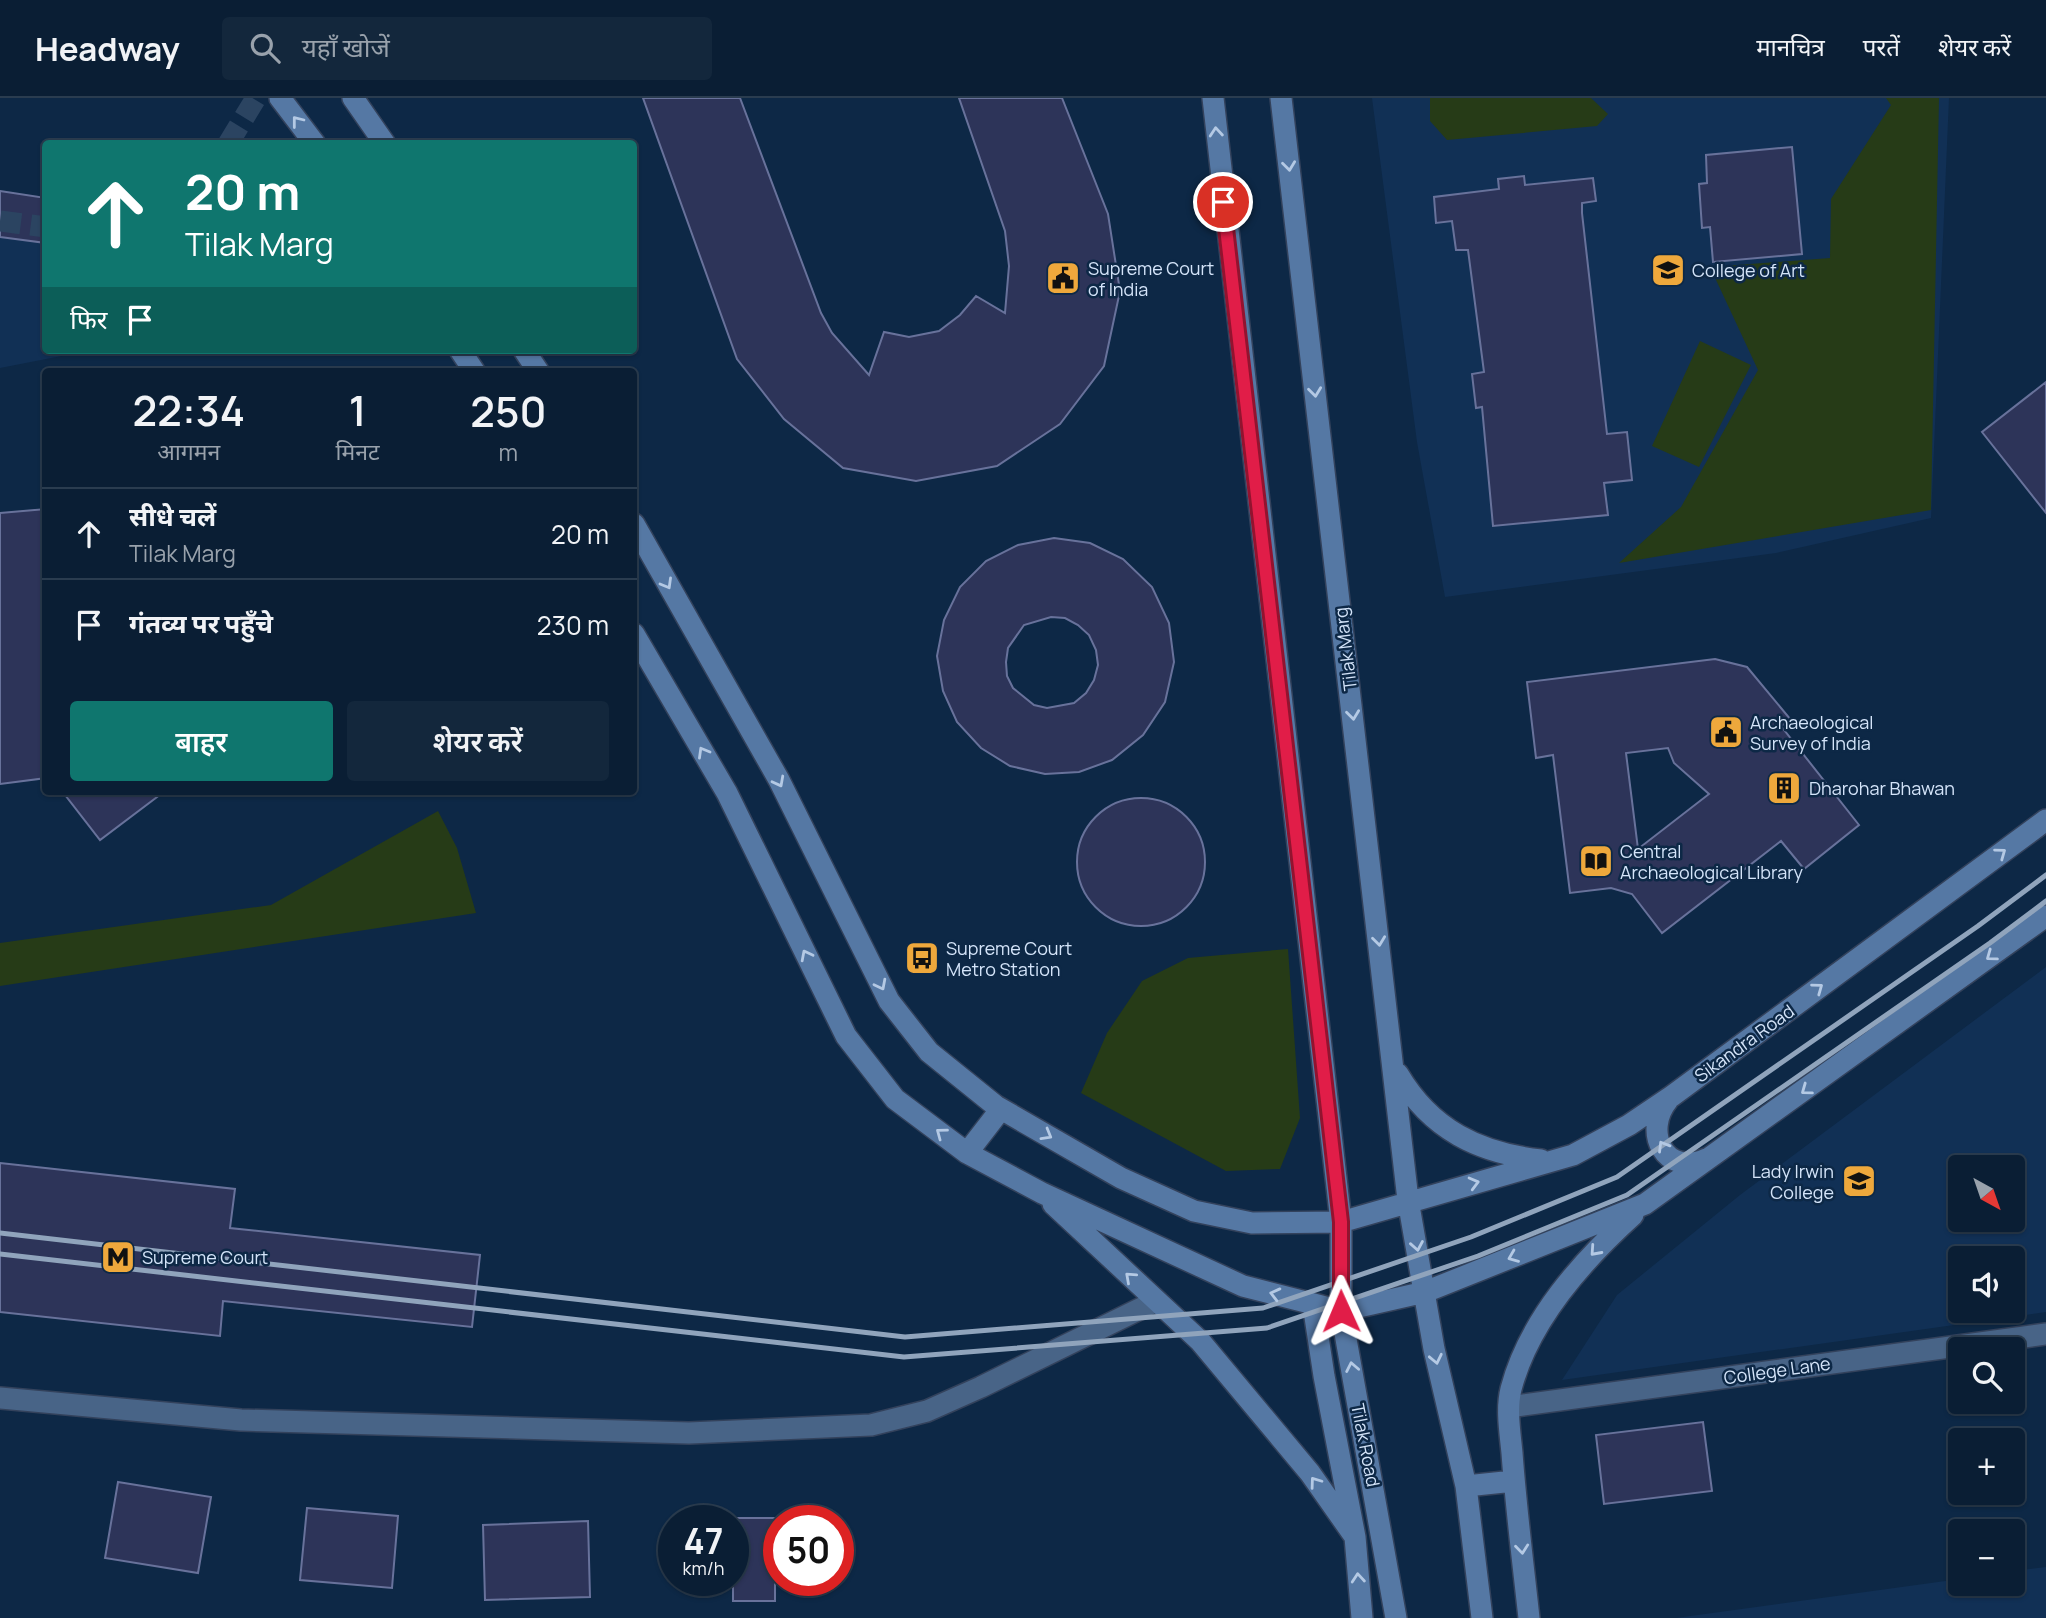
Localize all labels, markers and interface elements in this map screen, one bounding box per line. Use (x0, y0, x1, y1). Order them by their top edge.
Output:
search box (222, 17, 712, 80)
text: Headway (35, 26, 180, 71)
icon: search (246, 29, 284, 67)
text: यहाँ खोजें (302, 29, 390, 65)
text: मानचित्र (1756, 30, 1825, 63)
text: परतें (1863, 30, 1900, 63)
text: शेयर करें (1938, 30, 2011, 63)
one-way arrow (293, 116, 306, 128)
one-way arrow (1209, 126, 1224, 137)
text: 20 m (185, 158, 300, 225)
one-way arrow (1282, 160, 1297, 172)
icon: ahead (70, 168, 161, 259)
pin (1193, 172, 1253, 232)
icon: arrive (1204, 183, 1242, 221)
text: Tilak Marg (185, 222, 334, 266)
school or university icon: College of Art (1649, 251, 1687, 289)
place label: Supreme Court of India (1088, 256, 1214, 301)
place label: College of Art (1692, 258, 1805, 282)
public building icon: Supreme Court of India (1044, 259, 1082, 297)
text: फिर (70, 301, 107, 337)
icon: arrive (121, 301, 159, 339)
text: 22:34 (133, 381, 245, 439)
text: 1 (349, 381, 367, 439)
text: 250 (470, 382, 546, 440)
one-way arrow (1308, 386, 1323, 398)
text: आगमन (157, 435, 220, 467)
text: मिनट (336, 435, 380, 467)
text: m (499, 436, 518, 468)
text: सीधे चलें (129, 498, 216, 534)
icon: ahead (70, 515, 108, 553)
text: 20 m (551, 516, 609, 552)
text: Tilak Marg (129, 537, 236, 569)
one-way arrow (659, 576, 672, 589)
text: गंतव्य पर पहुँचे (129, 605, 273, 641)
icon: arrive (70, 606, 108, 644)
street label: Tilak Marg (1328, 606, 1362, 692)
text: 230 m (537, 607, 609, 643)
button: बाहर (70, 701, 333, 781)
button: शेयर करें (347, 701, 609, 781)
one-way arrow (1345, 709, 1360, 721)
place label: Archaeological Survey of India (1750, 710, 1873, 755)
public building icon: Archaeological Survey of India (1707, 713, 1745, 751)
one-way arrow (698, 747, 711, 760)
building icon: Dharohar Bhawan (1765, 769, 1803, 807)
one-way arrow (771, 775, 784, 787)
place label: Dharohar Bhawan (1809, 776, 1955, 800)
place label: Central Archaeological Library (1620, 839, 1803, 884)
library icon: Central Archaeological Library (1577, 842, 1615, 880)
one-way arrow (1993, 849, 2006, 862)
place label: Supreme Court‌ Metro Station (946, 936, 1072, 981)
one-way arrow (1371, 936, 1386, 947)
bus stop icon: Supreme Court‌ Metro Station (903, 939, 941, 977)
one-way arrow (1986, 948, 1999, 961)
one-way arrow (800, 950, 814, 962)
one-way arrow (872, 978, 886, 990)
one-way arrow (1810, 984, 1822, 997)
street label: Sikandra Road (1689, 999, 1799, 1087)
one-way arrow (1802, 1082, 1814, 1094)
one-way arrow (1040, 1127, 1052, 1140)
one-way arrow (936, 1129, 949, 1142)
one-way arrow (1658, 1141, 1671, 1154)
north arrow (1948, 1155, 2025, 1232)
map controls (1948, 1155, 2025, 1596)
place label: Lady Irwin College (1752, 1159, 1834, 1204)
school or university icon: Lady Irwin College (1840, 1162, 1878, 1200)
one-way arrow (1468, 1177, 1480, 1191)
metro station icon: Supreme Court (99, 1238, 137, 1276)
one-way arrow (1408, 1240, 1423, 1252)
one-way arrow (1591, 1243, 1604, 1256)
place label: Supreme Court (142, 1245, 268, 1269)
button: sound (1948, 1246, 2025, 1323)
one-way arrow (1508, 1248, 1520, 1262)
one-way arrow (1125, 1273, 1138, 1286)
position arrow (1304, 1274, 1378, 1348)
one-way arrow (1269, 1288, 1281, 1302)
button: search (1948, 1337, 2025, 1414)
street label: College Lane (1722, 1351, 1832, 1389)
one-way arrow (1428, 1353, 1443, 1365)
one-way arrow (1345, 1361, 1360, 1373)
street label: Tilak Road (1346, 1401, 1386, 1489)
button: + (1948, 1428, 2025, 1505)
one-way arrow (1311, 1477, 1324, 1489)
speed limit sign: 50 (763, 1505, 854, 1596)
text: 47 (684, 1517, 723, 1565)
button: − (1948, 1519, 2025, 1596)
one-way arrow (1514, 1543, 1529, 1554)
text: km/h (683, 1556, 724, 1580)
one-way arrow (1351, 1572, 1366, 1583)

